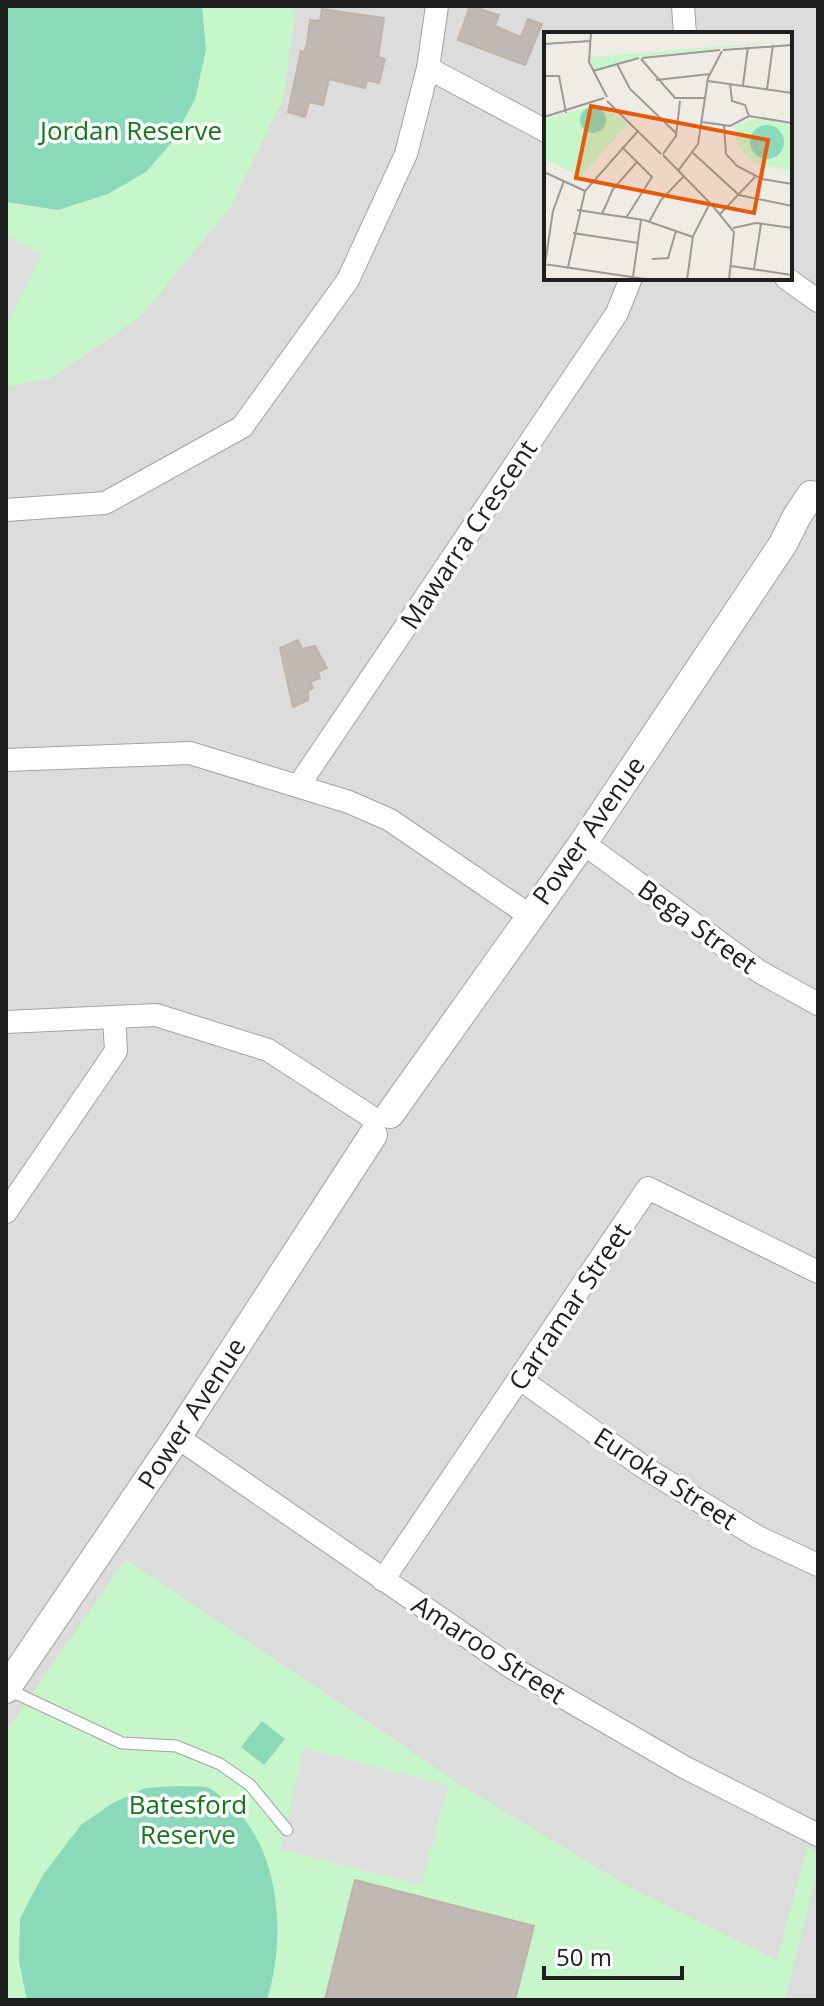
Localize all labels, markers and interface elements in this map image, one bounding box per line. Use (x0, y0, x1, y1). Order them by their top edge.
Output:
inset map (544, 32, 792, 280)
park label: Jordan Reserve (37, 112, 222, 148)
street label: Mawarra Crescent (391, 432, 545, 636)
street label: Power Avenue (523, 748, 653, 912)
street label: Bega Street (631, 870, 765, 982)
street label: Carramar Street (500, 1215, 638, 1397)
street label: Power Avenue (129, 1330, 253, 1496)
street label: Euroka Street (587, 1418, 745, 1538)
street label: Amaroo Street (405, 1586, 573, 1712)
park label: Batesford Reserve (129, 1786, 247, 1852)
scale bar (544, 1930, 682, 1980)
text: 50 m (556, 1940, 612, 1973)

